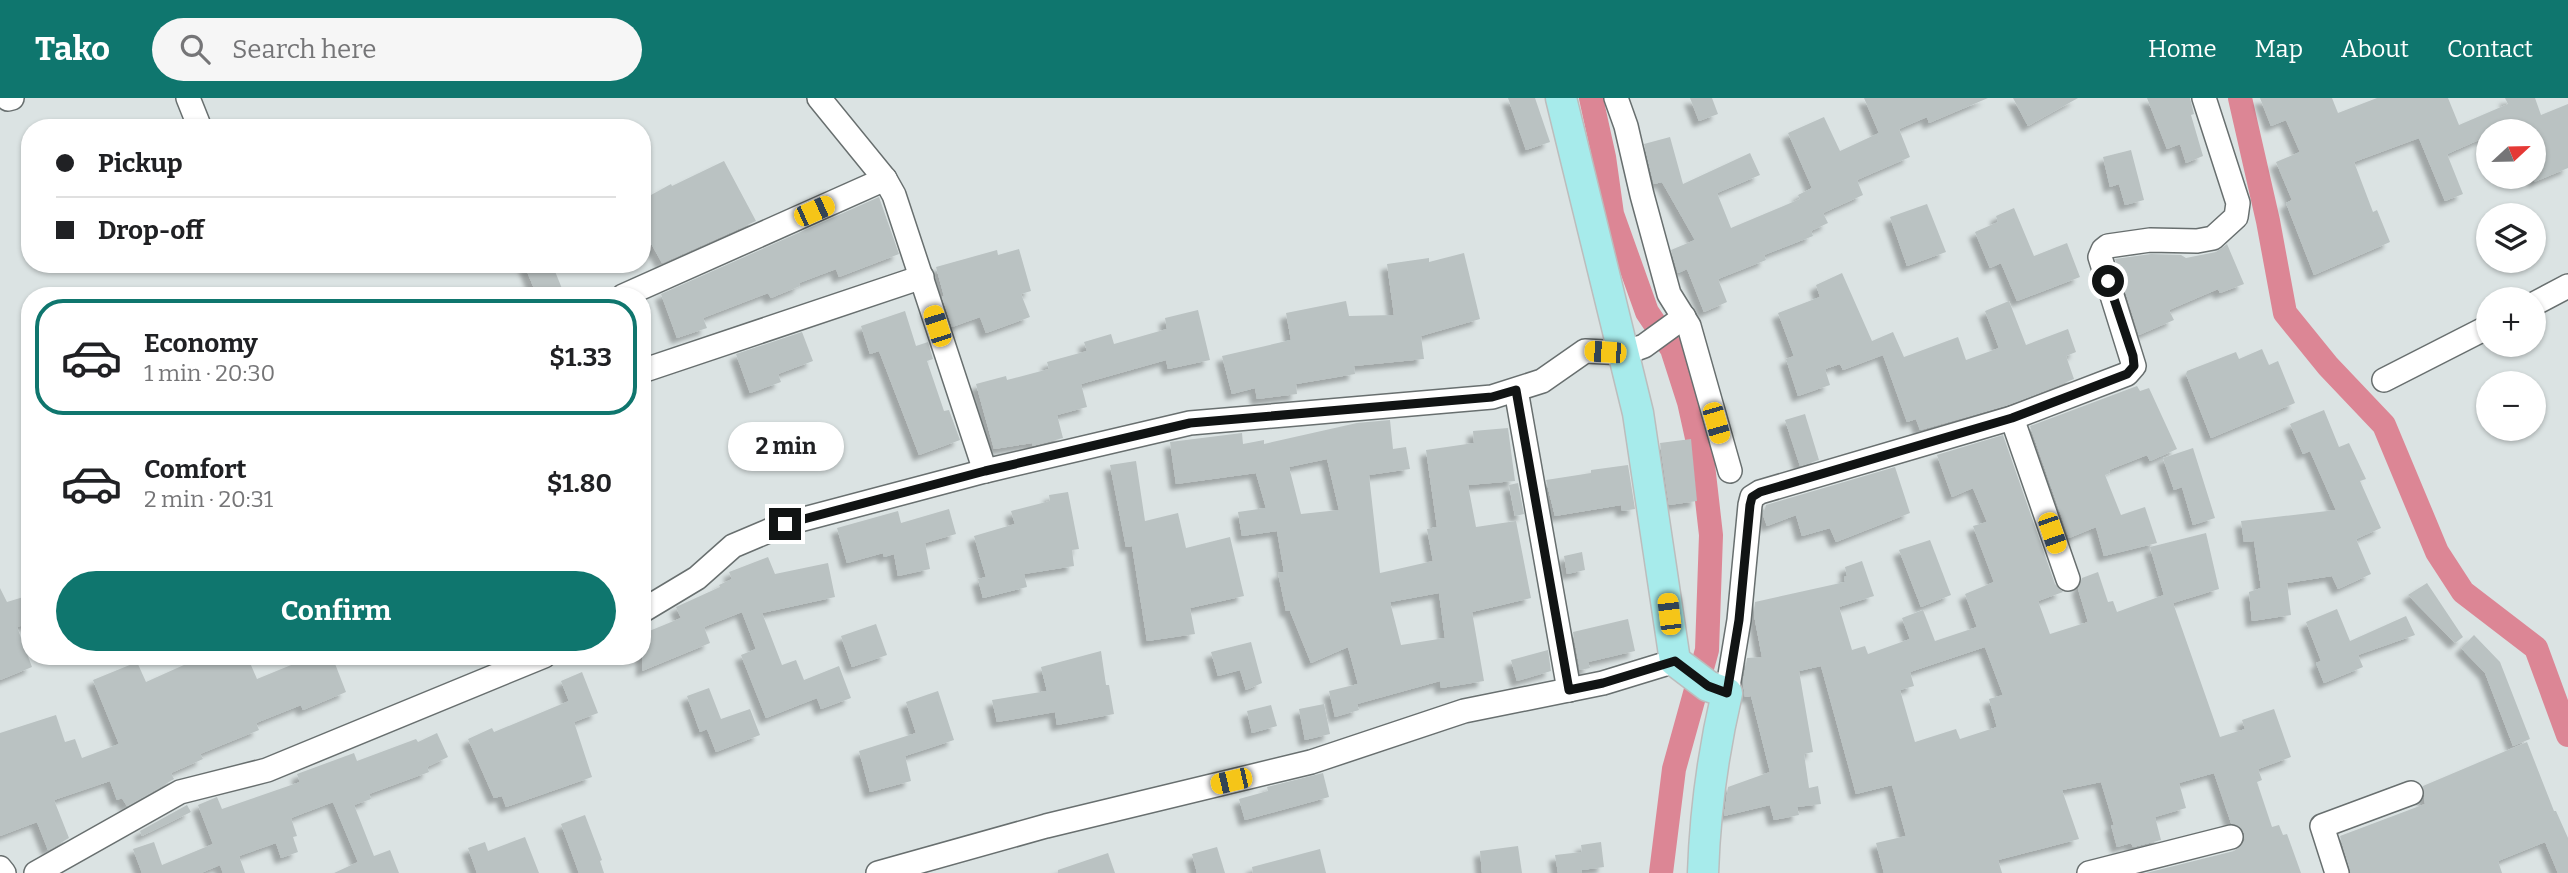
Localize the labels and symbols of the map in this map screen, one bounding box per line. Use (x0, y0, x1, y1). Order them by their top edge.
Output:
north arrow (2476, 119, 2546, 189)
car (791, 193, 838, 229)
route start (2092, 265, 2124, 297)
car (921, 303, 954, 349)
car (1584, 340, 1627, 364)
car (1701, 400, 1732, 446)
callout: 2 min (727, 422, 843, 472)
route end (769, 508, 801, 540)
car (2036, 510, 2069, 556)
car (1657, 592, 1682, 636)
car (1209, 766, 1254, 796)

